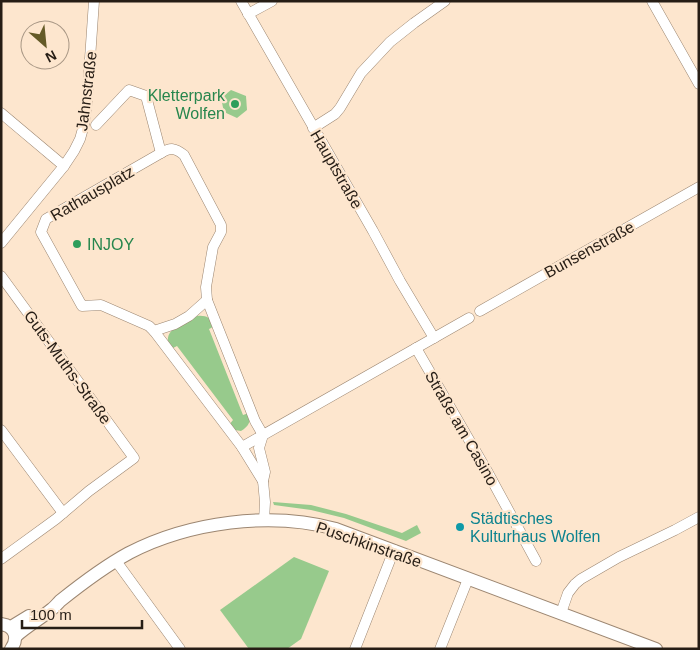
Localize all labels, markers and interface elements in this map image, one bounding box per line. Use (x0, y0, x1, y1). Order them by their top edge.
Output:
north arrow (20, 20, 70, 70)
text: N (43, 47, 59, 66)
street label: Jahnstraße (73, 50, 100, 132)
place label: Kletterpark Wolfen (148, 87, 226, 122)
marker: Kletterpark Wolfen (229, 98, 241, 110)
street label: Hauptstraße (307, 127, 366, 212)
street label: Rathausplatz (48, 163, 137, 224)
street label: Bunsenstraße (542, 218, 637, 281)
place label: INJOY (87, 236, 134, 253)
marker: INJOY (71, 238, 83, 250)
street label: Guts-Muths-Straße (21, 307, 115, 427)
street label: Straße am Casino (422, 368, 501, 488)
place label: Städtisches Kulturhaus Wolfen (470, 510, 600, 545)
street label: Puschkinstraße (314, 518, 424, 570)
marker: Städtisches Kulturhaus Wolfen (454, 521, 466, 533)
scale bar (22, 598, 142, 630)
text: 100 m (30, 606, 72, 623)

